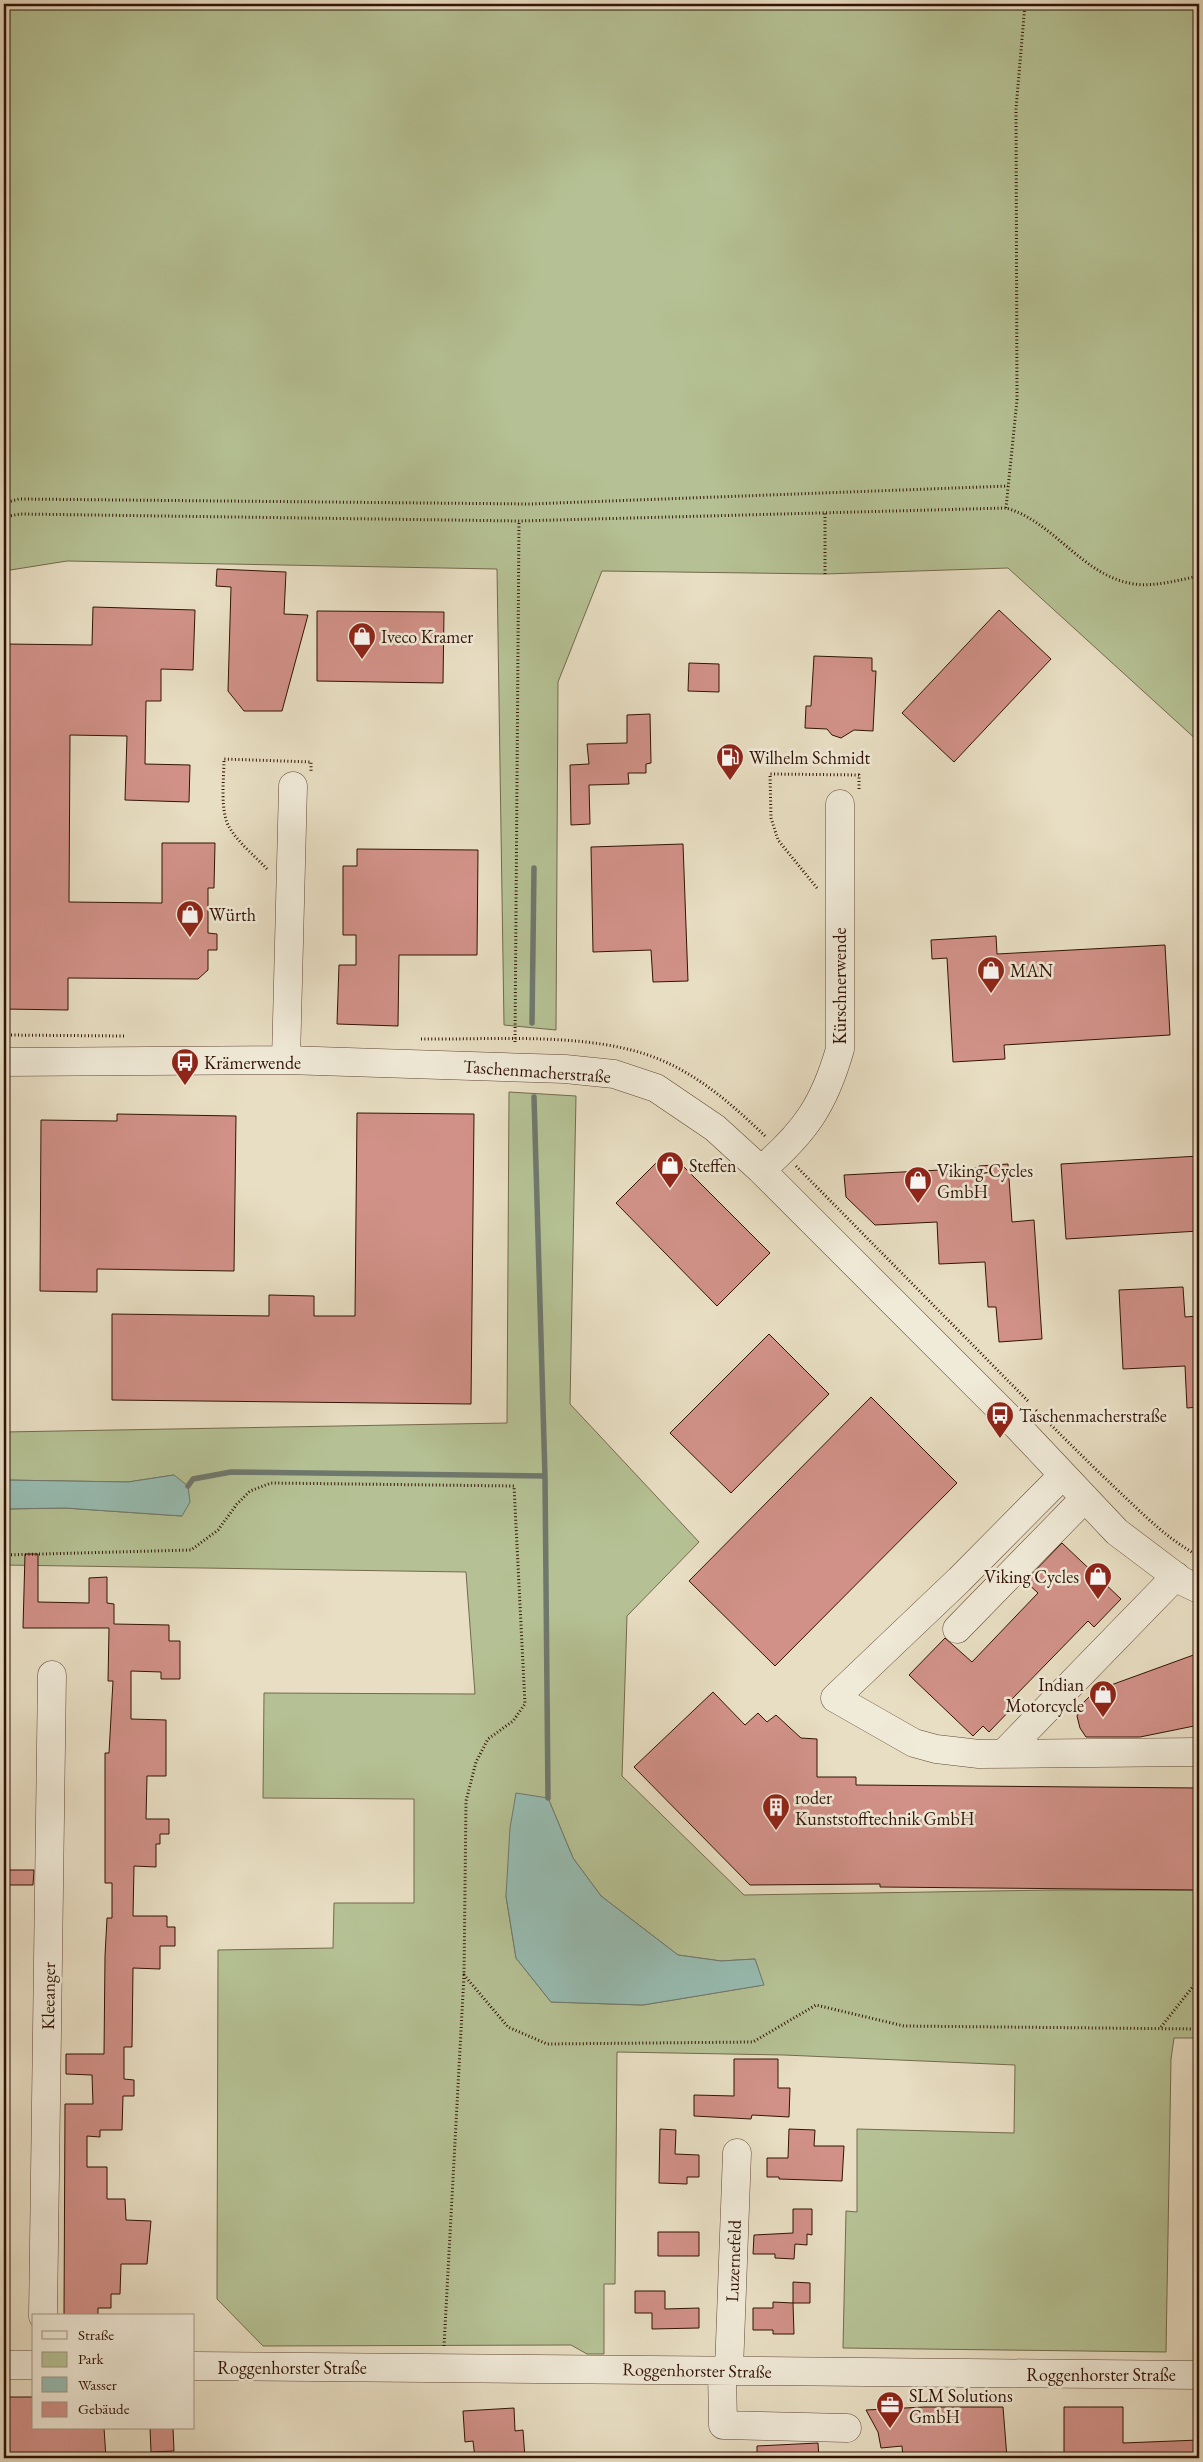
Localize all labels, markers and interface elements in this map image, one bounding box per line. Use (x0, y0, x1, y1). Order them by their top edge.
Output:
shop icon: Iveco Kramer (347, 621, 377, 660)
place label: Iveco Kramer (381, 625, 473, 648)
fuel station icon: Wilhelm Schmidt (715, 742, 745, 781)
place label: Wilhelm Schmidt (749, 746, 871, 769)
shop icon: Würth (175, 899, 205, 938)
place label: Würth (209, 903, 256, 926)
street label: Kürschnerwende (828, 927, 851, 1045)
shop icon: MAN (976, 955, 1006, 994)
place label: MAN (1010, 959, 1054, 982)
bus stop icon: Krämerwende (170, 1047, 200, 1086)
place label: Krämerwende (204, 1051, 301, 1074)
street label: Taschenmacherstraße (462, 1054, 612, 1088)
shop icon: Steffen (655, 1150, 685, 1189)
place label: Steffen (689, 1154, 737, 1177)
place label: Viking-Cycles GmbH (937, 1159, 1033, 1203)
shop icon: Viking-Cycles GmbH (903, 1165, 933, 1204)
bus stop icon: Taschenmacherstraße (985, 1400, 1015, 1439)
place label: Taschenmacherstraße (1019, 1404, 1167, 1427)
shop icon: Viking Cycles (1083, 1561, 1113, 1600)
place label: Viking Cycles (984, 1565, 1079, 1588)
place label: Indian Motorcycle (1006, 1673, 1084, 1717)
shop icon: Indian Motorcycle (1088, 1679, 1118, 1718)
place label: roder Kunststofftechnik GmbH (795, 1786, 974, 1830)
building icon: roder Kunststofftechnik GmbH (761, 1792, 791, 1831)
street label: Kleeanger (36, 1962, 60, 2030)
street label: Luzernefeld (720, 2219, 746, 2302)
legend (32, 2314, 195, 2430)
text: Straße (78, 2325, 114, 2344)
text: Park (78, 2349, 105, 2368)
street label: Roggenhorster Straße (217, 2356, 367, 2379)
street label: Roggenhorster Straße (622, 2357, 772, 2383)
street label: Roggenhorster Straße (1026, 2363, 1176, 2386)
text: Wasser (78, 2375, 117, 2394)
place label: SLM Solutions GmbH (909, 2384, 1013, 2428)
office icon: SLM Solutions GmbH (875, 2390, 905, 2429)
text: Gebäude (78, 2399, 130, 2418)

